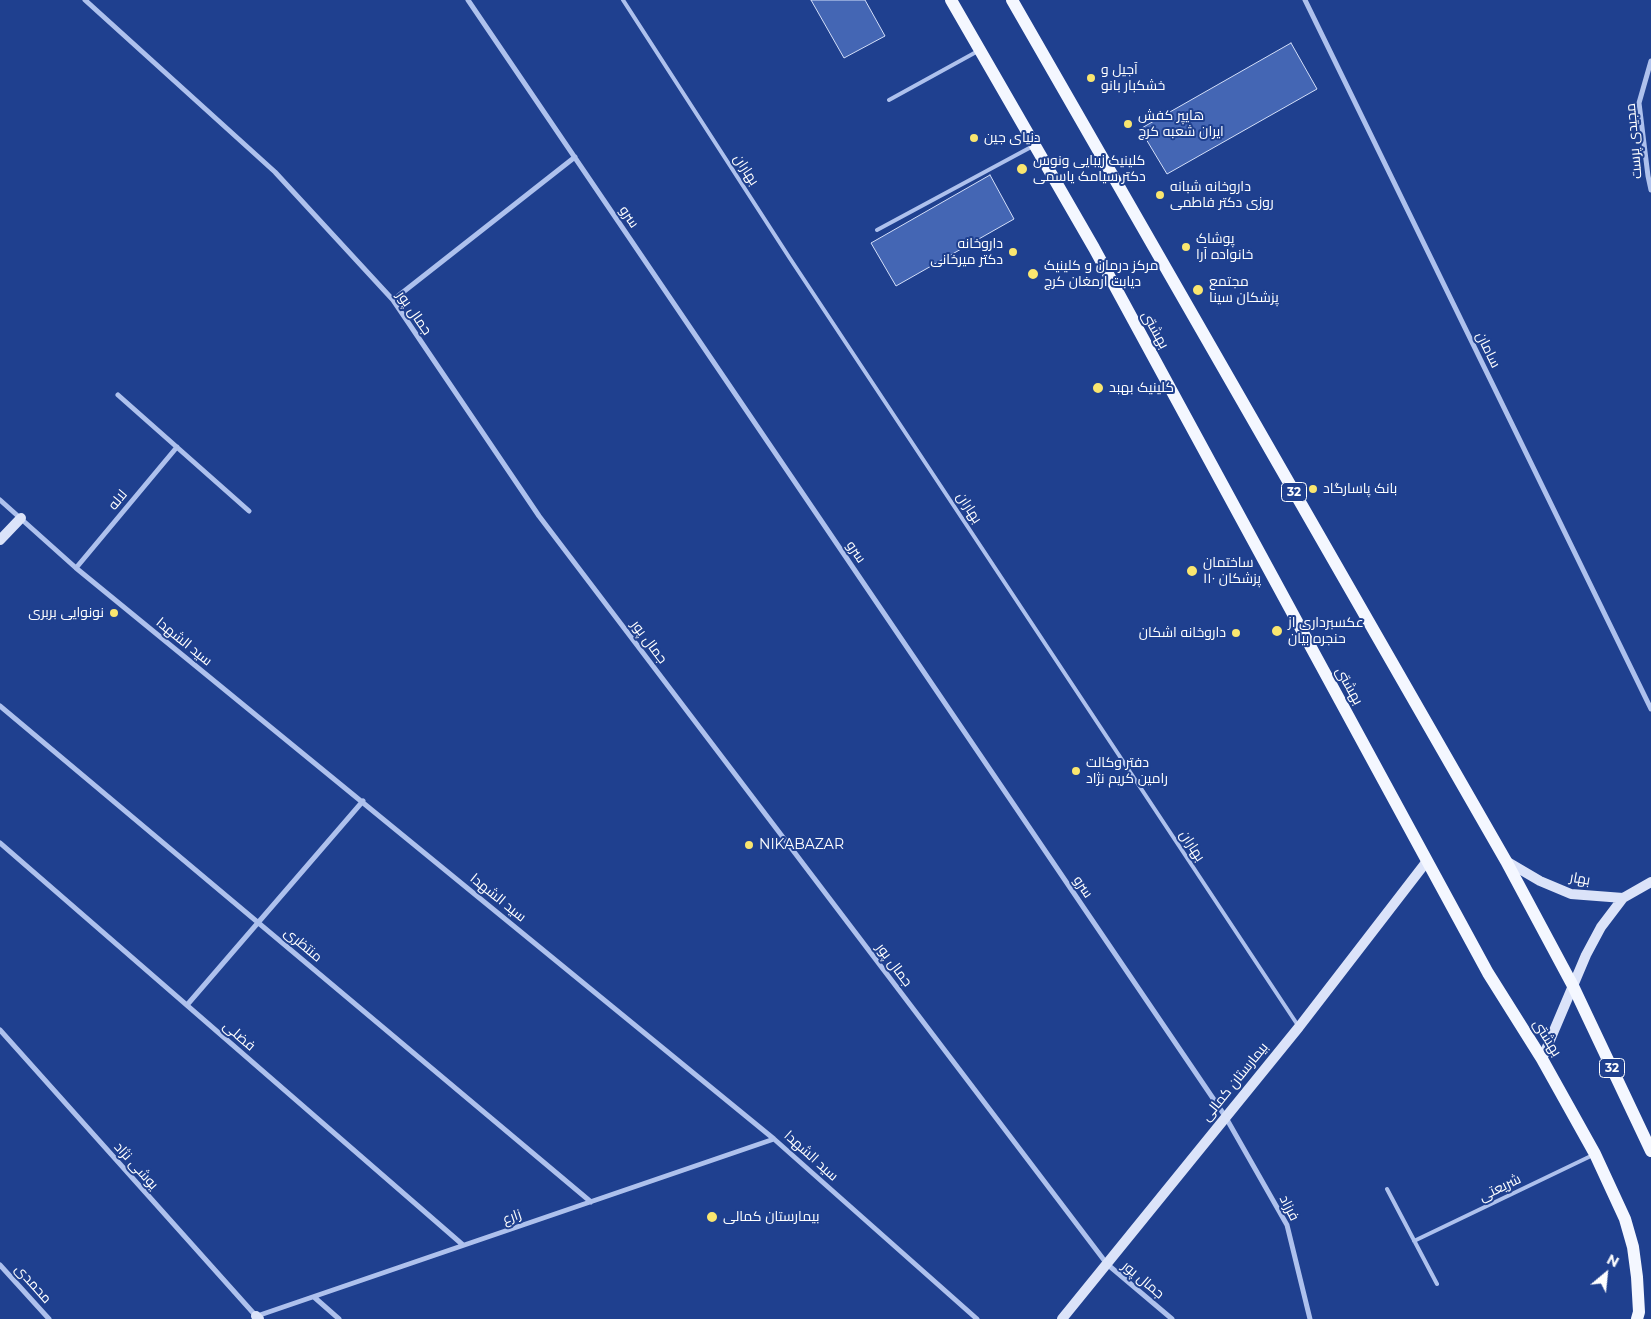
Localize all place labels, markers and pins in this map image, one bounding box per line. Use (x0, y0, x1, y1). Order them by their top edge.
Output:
place label: آجیل و خشکبار بانو (1101, 62, 1165, 94)
marker: آجیل و خشکبار بانو (1085, 72, 1097, 84)
place label: هایپر کفش ایران شعبه کرج (1138, 108, 1224, 140)
marker: هایپر کفش ایران شعبه کرج (1122, 118, 1134, 130)
place label: دنیای جین (984, 130, 1041, 146)
marker: دنیای جین (968, 132, 980, 144)
place label: کلینیک زیبایی ونوس دکتر سیامک یاسمی (1033, 153, 1146, 186)
marker: کلینیک زیبایی ونوس دکتر سیامک یاسمی (1015, 162, 1029, 176)
place label: داروخانه شبانه روزی دکتر فاطمی (1170, 179, 1274, 212)
marker: داروخانه شبانه روزی دکتر فاطمی (1154, 189, 1166, 201)
place label: پوشاک خانواده آرا (1196, 231, 1253, 264)
place label: داروخانه دکتر میرخانی (930, 236, 1003, 268)
marker: پوشاک خانواده آرا (1180, 241, 1192, 253)
marker: داروخانه دکتر میرخانی (1007, 246, 1019, 258)
place label: مرکز درمان و کلینیک دیابت ارمغان کرج (1044, 258, 1158, 290)
marker: مرکز درمان و کلینیک دیابت ارمغان کرج (1026, 267, 1040, 281)
place label: مجتمع پزشکان سینا (1209, 274, 1279, 306)
marker: مجتمع پزشکان سینا (1191, 283, 1205, 297)
place label: کلینیک بهبد (1109, 380, 1174, 396)
marker: کلینیک بهبد (1091, 381, 1105, 395)
place label: بانک پاسارگاد (1323, 481, 1397, 497)
marker: بانک پاسارگاد (1307, 483, 1319, 495)
place label: ساختمان پزشکان ۱۱۰ (1203, 555, 1261, 588)
marker: ساختمان پزشکان ۱۱۰ (1185, 564, 1199, 578)
place label: نونوایی بربری (28, 605, 104, 621)
marker: نونوایی بربری (108, 607, 120, 619)
place label: عکسبرداری از حنجره بیان (1288, 615, 1364, 648)
marker: عکسبرداری از حنجره بیان (1270, 624, 1284, 638)
place label: داروخانه اشکان (1139, 625, 1226, 641)
marker: داروخانه اشکان (1230, 627, 1242, 639)
place label: دفتر وکالت رامین کریم نژاد (1086, 755, 1168, 788)
marker: دفتر وکالت رامین کریم نژاد (1070, 765, 1082, 777)
place label: NIKABAZAR (759, 837, 844, 853)
marker: NIKABAZAR (743, 839, 755, 851)
place label: بیمارستان کمالی (723, 1209, 819, 1225)
marker: بیمارستان کمالی (705, 1210, 719, 1224)

